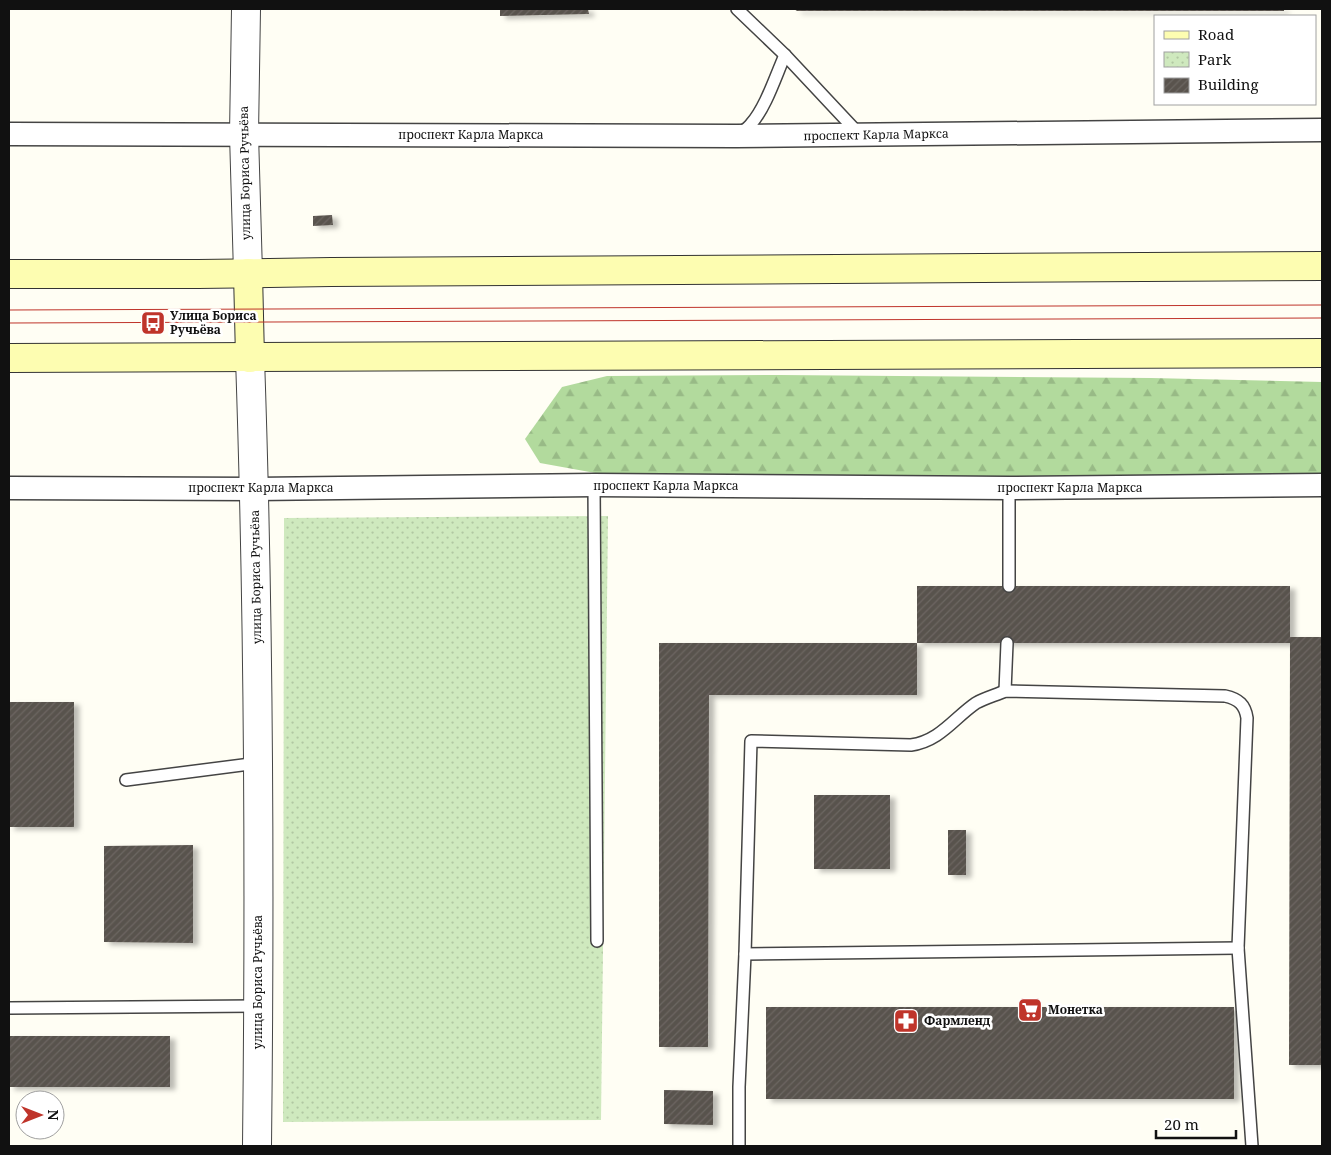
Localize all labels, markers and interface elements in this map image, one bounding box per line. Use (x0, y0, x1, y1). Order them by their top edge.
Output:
legend (1154, 15, 1316, 105)
text: Road (1198, 24, 1234, 44)
text: Park (1198, 49, 1232, 69)
text: Building (1198, 74, 1259, 94)
street label: улица Бориса Ручьёва (235, 106, 254, 240)
street label: проспект Карла Маркса (803, 125, 949, 144)
street label: проспект Карла Маркса (398, 126, 544, 143)
place label: Улица Бориса Ручьёва (170, 307, 257, 338)
bus stop icon: Улица Бориса Ручьёва (140, 310, 166, 336)
street label: проспект Карла Маркса (593, 477, 739, 494)
street label: проспект Карла Маркса (188, 479, 334, 496)
street label: проспект Карла Маркса (997, 479, 1143, 496)
street label: улица Бориса Ручьёва (246, 510, 265, 644)
street label: улица Бориса Ручьёва (249, 915, 266, 1049)
supermarket icon: Монетка (1017, 997, 1043, 1023)
place label: Монетка (1048, 1001, 1103, 1018)
pharmacy icon: Фармленд (893, 1008, 919, 1034)
place label: Фармленд (924, 1012, 991, 1029)
north arrow (15, 1090, 65, 1140)
scale bar (1156, 1108, 1236, 1140)
text: N (44, 1109, 63, 1121)
text: 20 m (1164, 1114, 1199, 1134)

